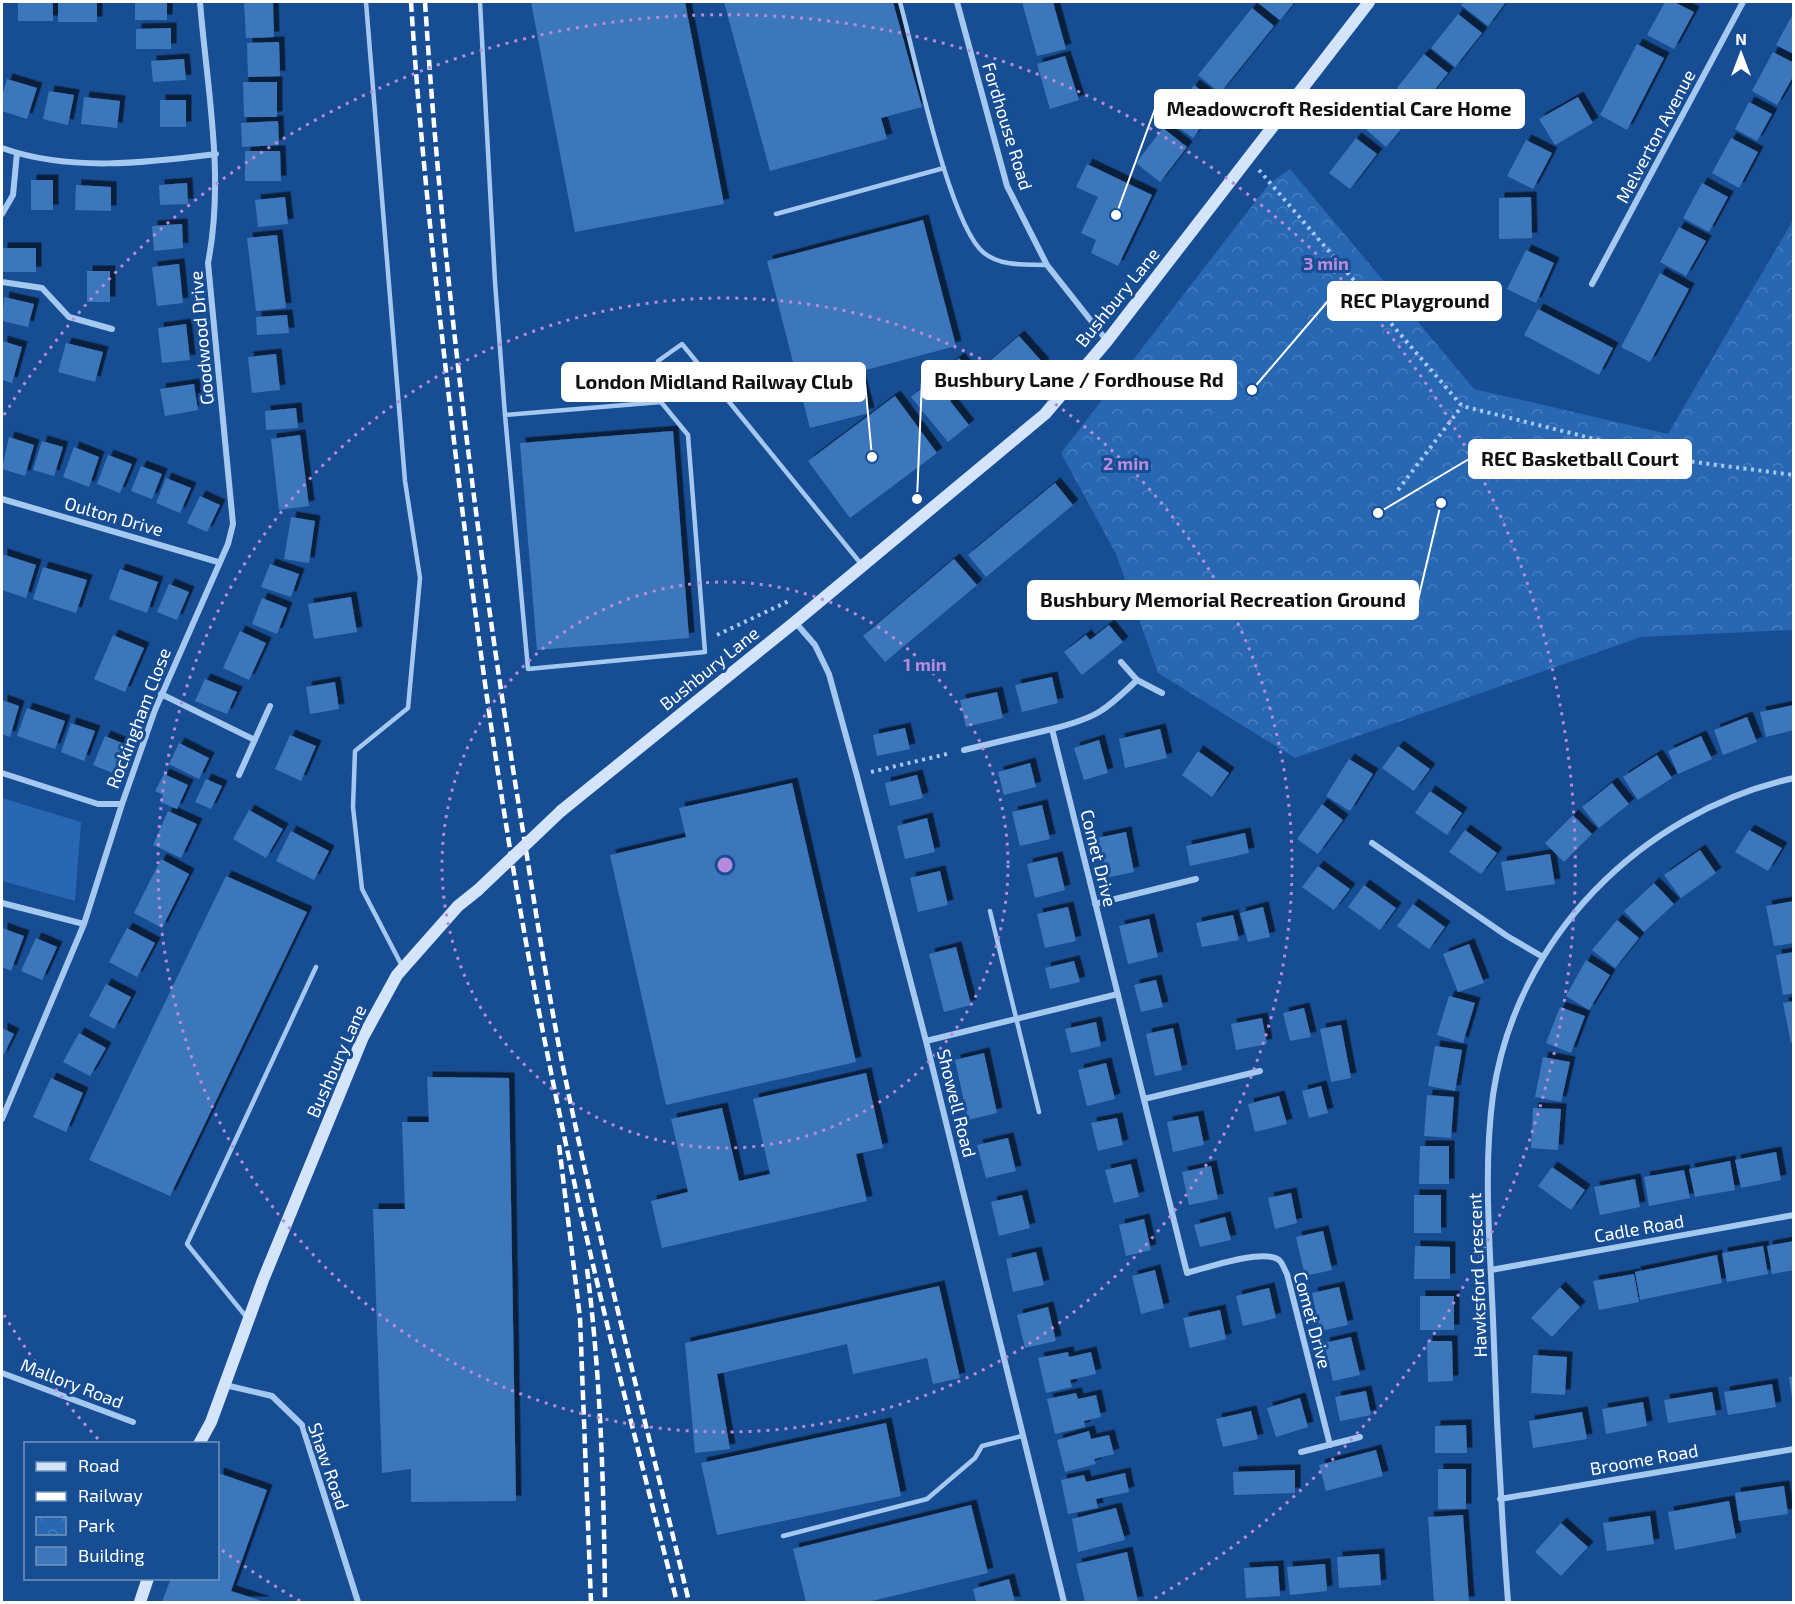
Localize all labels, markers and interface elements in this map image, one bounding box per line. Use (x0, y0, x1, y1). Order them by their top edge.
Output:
north arrow (1711, 24, 1771, 84)
text: N (1735, 29, 1747, 48)
street label: Fordhouse Road (978, 60, 1038, 192)
street label: Melverton Avenue (1611, 65, 1699, 207)
callout: Meadowcroft Residential Care Home (1155, 90, 1524, 128)
text: Meadowcroft Residential Care Home (1166, 96, 1512, 120)
street label: Bushbury Lane (1070, 243, 1164, 351)
text: 3 min (1303, 252, 1349, 274)
street label: Goodwood Drive (184, 270, 218, 406)
callout: REC Playground (1328, 282, 1501, 320)
text: REC Playground (1340, 288, 1490, 313)
callout: Bushbury Lane / Fordhouse Rd (922, 361, 1236, 399)
callout: London Midland Railway Club (562, 363, 865, 401)
text: Bushbury Lane / Fordhouse Rd (934, 367, 1224, 392)
text: London Midland Railway Club (575, 369, 853, 394)
callout: REC Basketball Court (1469, 440, 1691, 478)
text: REC Basketball Court (1481, 446, 1679, 470)
text: 2 min (1103, 452, 1149, 474)
street label: Oulton Drive (62, 491, 166, 541)
callout: Bushbury Memorial Recreation Ground (1028, 581, 1418, 619)
text: Bushbury Memorial Recreation Ground (1040, 587, 1406, 612)
street label: Bushbury Lane (655, 621, 763, 715)
street label: Rockingham Close (101, 645, 175, 791)
text: 1 min (903, 653, 947, 675)
street label: Comet Drive (1076, 807, 1122, 909)
centre of rings (715, 855, 735, 875)
street label: Bushbury Lane (301, 1001, 371, 1121)
street label: Showell Road (933, 1047, 981, 1159)
street label: Hawksford Crescent (1463, 1192, 1491, 1358)
street label: Cadle Road (1592, 1209, 1686, 1247)
street label: Comet Drive (1289, 1269, 1337, 1371)
street label: Mallory Road (17, 1353, 127, 1413)
street label: Shaw Road (304, 1420, 354, 1512)
street label: Broome Road (1588, 1439, 1700, 1479)
legend (24, 1442, 219, 1580)
text: Road (78, 1454, 119, 1476)
text: Railway (78, 1484, 143, 1506)
text: Park (78, 1514, 115, 1536)
text: Building (78, 1544, 145, 1566)

